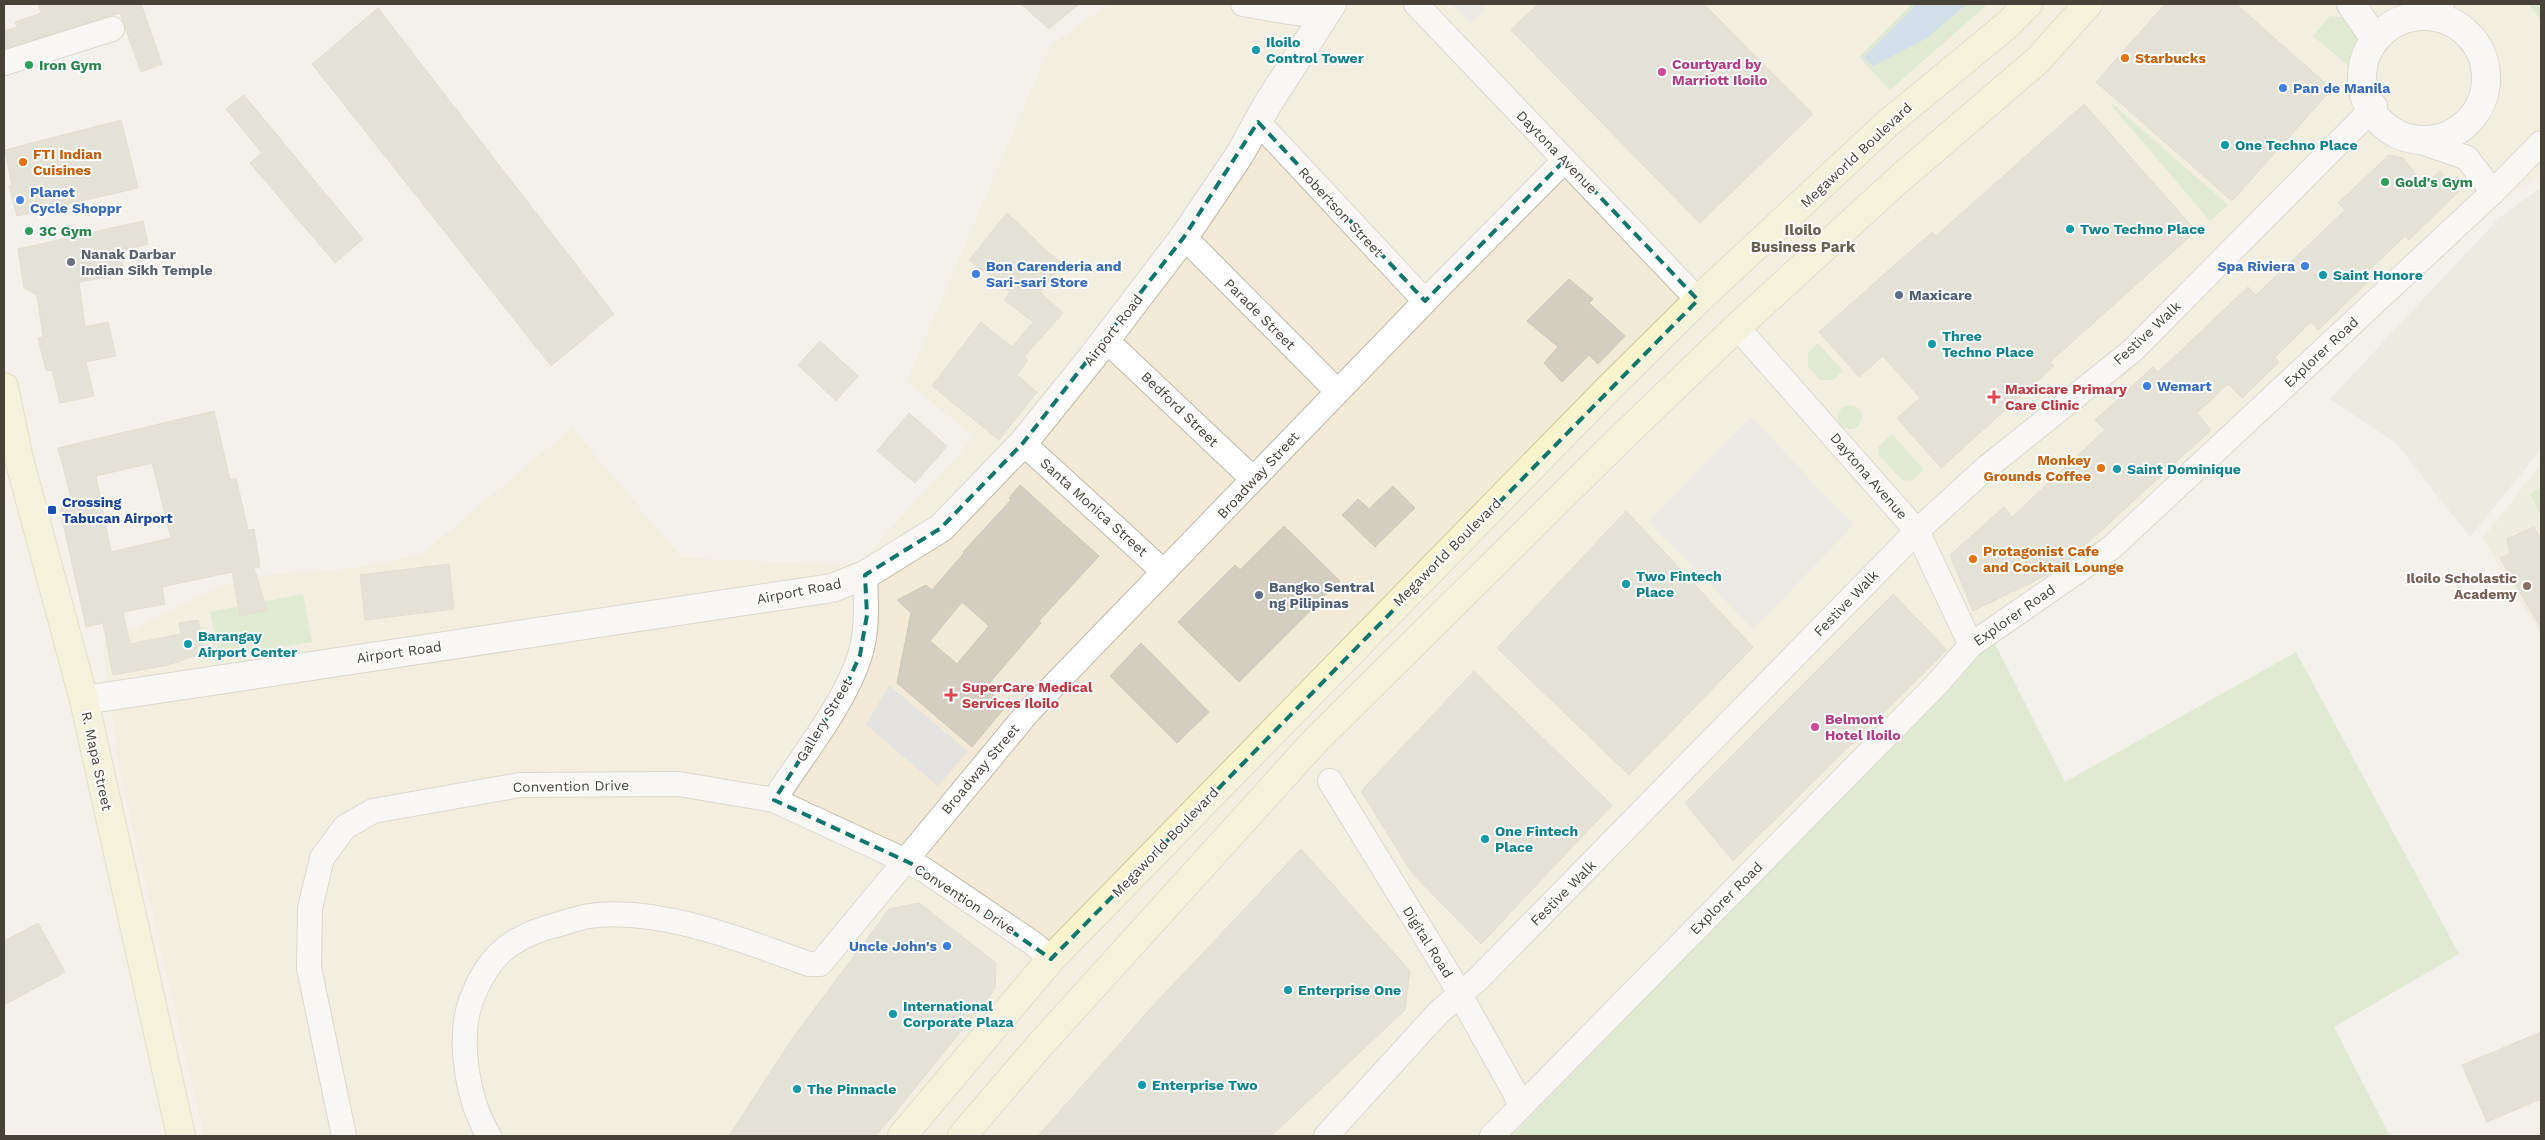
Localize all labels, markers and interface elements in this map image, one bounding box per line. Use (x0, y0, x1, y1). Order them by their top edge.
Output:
place label: Iloilo Control Tower (1266, 34, 1364, 66)
marker: Iloilo Control Tower (1250, 44, 1262, 56)
place label: Starbucks (2135, 50, 2206, 66)
marker: Starbucks (2119, 52, 2131, 64)
place label: Courtyard by Marriott Iloilo (1672, 56, 1767, 88)
place label: Iron Gym (39, 57, 102, 73)
marker: Iron Gym (23, 59, 35, 71)
marker: Courtyard by Marriott Iloilo (1656, 66, 1668, 78)
place label: Pan de Manila (2293, 80, 2391, 96)
marker: Pan de Manila (2277, 82, 2289, 94)
street label: Megaworld Boulevard (1797, 99, 1915, 211)
street label: Daytona Avenue (1513, 107, 1601, 197)
place label: One Techno Place (2235, 137, 2358, 153)
marker: One Techno Place (2219, 139, 2231, 151)
place label: FTI Indian Cuisines (33, 146, 102, 178)
marker: FTI Indian Cuisines (17, 156, 29, 168)
street label: Robertson Street (1295, 164, 1387, 260)
place label: Gold's Gym (2395, 174, 2473, 190)
marker: Gold's Gym (2379, 176, 2391, 188)
place label: Planet Cycle Shoppr (30, 184, 122, 216)
marker: Planet Cycle Shoppr (14, 194, 26, 206)
district label: Iloilo Business Park (1751, 221, 1856, 256)
place label: Two Techno Place (2080, 221, 2205, 237)
place label: 3C Gym (39, 223, 92, 239)
marker: Two Techno Place (2064, 223, 2076, 235)
marker: 3C Gym (23, 225, 35, 237)
place label: Nanak Darbar Indian Sikh Temple (81, 246, 213, 278)
marker: Nanak Darbar Indian Sikh Temple (65, 256, 77, 268)
place label: Bon Carenderia and Sari-sari Store (986, 258, 1122, 290)
place label: Spa Riviera (2218, 258, 2296, 274)
marker: Spa Riviera (2299, 260, 2311, 272)
place label: Saint Honore (2333, 267, 2423, 283)
marker: Bon Carenderia and Sari-sari Store (970, 268, 982, 280)
marker: Saint Honore (2317, 269, 2329, 281)
street label: Parade Street (1221, 275, 1299, 353)
place label: Maxicare (1909, 287, 1972, 303)
marker: Maxicare (1893, 289, 1905, 301)
street label: Airport Road (1080, 291, 1146, 369)
street label: Festive Walk (2110, 298, 2184, 368)
street label: Explorer Road (2281, 313, 2361, 391)
place label: Three Techno Place (1942, 328, 2034, 360)
marker: Three Techno Place (1926, 338, 1938, 350)
street label: Bedford Street (1138, 368, 1222, 450)
place label: Wemart (2157, 378, 2212, 394)
marker: Wemart (2141, 380, 2153, 392)
place label: Maxicare Primary Care Clinic (2005, 381, 2127, 413)
marker: Maxicare Primary Care Clinic (1987, 390, 2001, 404)
street label: Broadway Street (1214, 428, 1302, 522)
street label: Daytona Avenue (1827, 430, 1911, 522)
place label: Monkey Grounds Coffee (1984, 452, 2091, 484)
street label: Santa Monica Street (1037, 455, 1151, 559)
place label: Saint Dominique (2127, 461, 2241, 477)
marker: Monkey Grounds Coffee (2095, 462, 2107, 474)
marker: Saint Dominique (2111, 463, 2123, 475)
place label: Crossing Tabucan Airport (62, 494, 173, 526)
street label: Megaworld Boulevard (1390, 495, 1504, 609)
marker: Crossing Tabucan Airport (46, 504, 58, 516)
place label: Protagonist Cafe and Cocktail Lounge (1983, 543, 2124, 575)
marker: Protagonist Cafe and Cocktail Lounge (1967, 553, 1979, 565)
street label: Festive Walk (1810, 567, 1882, 639)
place label: Two Fintech Place (1636, 568, 1722, 600)
place label: Iloilo Scholastic Academy (2406, 570, 2517, 602)
street label: Airport Road (755, 575, 843, 607)
marker: Two Fintech Place (1620, 578, 1632, 590)
place label: Bangko Sentral ng Pilipinas (1269, 579, 1375, 611)
marker: Iloilo Scholastic Academy (2521, 580, 2533, 592)
street label: Explorer Road (1970, 581, 2058, 649)
marker: Bangko Sentral ng Pilipinas (1253, 589, 1265, 601)
place label: Barangay Airport Center (198, 628, 297, 660)
marker: Barangay Airport Center (182, 638, 194, 650)
street label: Airport Road (355, 638, 443, 666)
street label: Gallery Street (793, 675, 855, 765)
place label: SuperCare Medical Services Iloilo (962, 679, 1093, 711)
marker: SuperCare Medical Services Iloilo (944, 688, 958, 702)
street label: R. Mapa Street (79, 710, 115, 812)
place label: Belmont Hotel Iloilo (1825, 711, 1901, 743)
street label: Broadway Street (938, 721, 1022, 817)
marker: Belmont Hotel Iloilo (1809, 721, 1821, 733)
street label: Convention Drive (513, 777, 629, 795)
street label: Megaworld Boulevard (1108, 784, 1222, 900)
place label: One Fintech Place (1495, 823, 1578, 855)
marker: One Fintech Place (1479, 833, 1491, 845)
street label: Festive Walk (1527, 857, 1599, 929)
street label: Explorer Road (1686, 858, 1766, 938)
street label: Convention Drive (912, 861, 1018, 937)
street label: Digital Road (1400, 903, 1456, 981)
place label: Uncle John's (849, 938, 938, 954)
marker: Uncle John's (941, 940, 953, 952)
place label: Enterprise One (1298, 982, 1401, 998)
marker: Enterprise One (1282, 984, 1294, 996)
place label: International Corporate Plaza (903, 998, 1014, 1030)
marker: International Corporate Plaza (887, 1008, 899, 1020)
place label: Enterprise Two (1152, 1077, 1258, 1093)
marker: Enterprise Two (1136, 1079, 1148, 1091)
place label: The Pinnacle (807, 1081, 896, 1097)
marker: The Pinnacle (791, 1083, 803, 1095)

